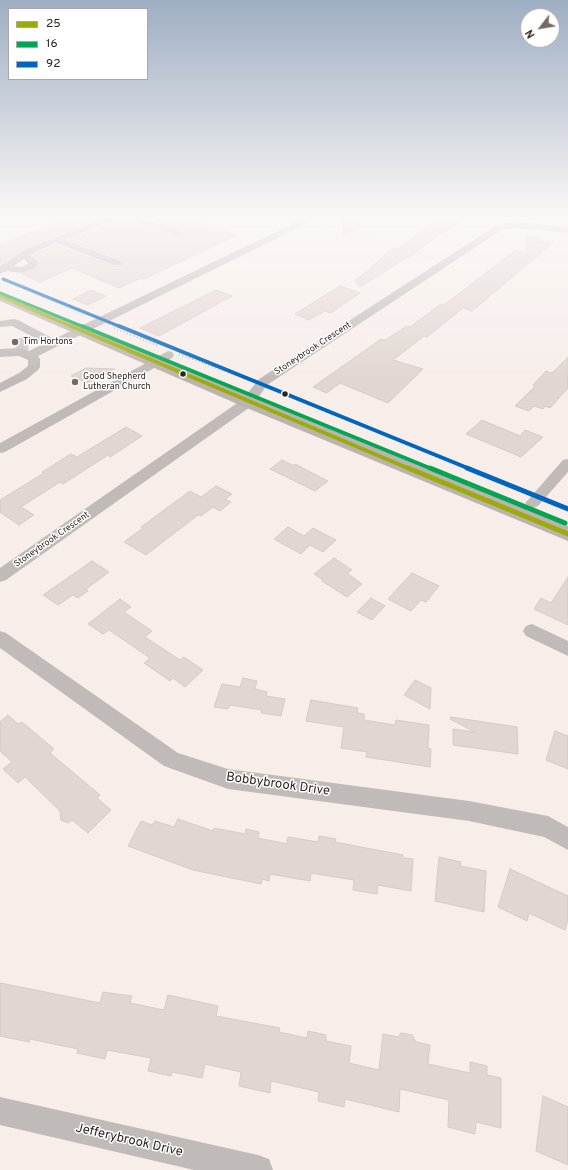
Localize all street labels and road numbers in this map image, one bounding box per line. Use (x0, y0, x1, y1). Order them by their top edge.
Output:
street label: Stoneybrook Crescent (273, 320, 353, 378)
street label: Stoneybrook Crescent (12, 510, 92, 570)
street label: Bobbybrook Drive (225, 770, 331, 800)
street label: Jefferybrook Drive (74, 1121, 184, 1161)

